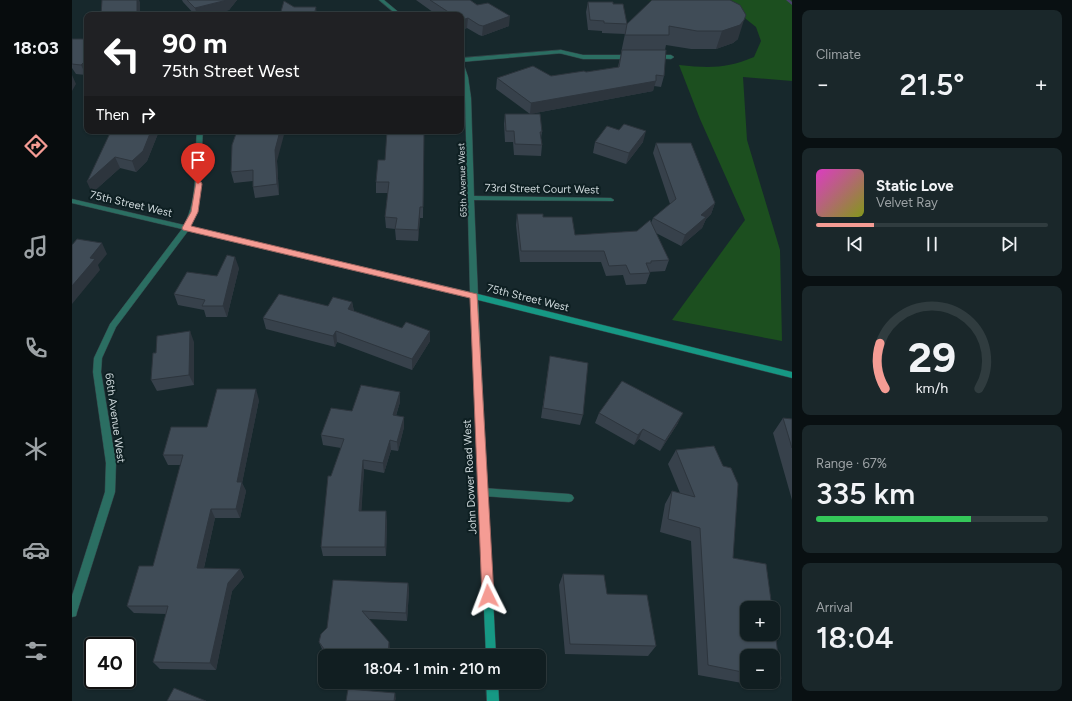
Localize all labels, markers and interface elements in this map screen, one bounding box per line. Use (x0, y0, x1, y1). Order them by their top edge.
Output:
text: 90 m (162, 26, 227, 60)
icon: left (96, 28, 148, 80)
text: 18:03 (13, 37, 59, 59)
text: Climate (816, 47, 861, 62)
text: 75th Street West (162, 60, 300, 82)
text: 21.5° (899, 66, 965, 103)
text: − (816, 71, 830, 98)
text: + (1034, 71, 1048, 98)
icon: right (137, 104, 159, 126)
text: Then (96, 106, 129, 124)
icon: directions (22, 132, 50, 160)
street label: 65th Avenue West (455, 142, 469, 217)
pin (181, 143, 215, 184)
icon: arrive (187, 149, 209, 171)
text: Static Love (876, 177, 954, 195)
street label: 73rd Street Court West (485, 181, 599, 197)
street label: 75th Street West (89, 188, 173, 220)
text: Velvet Ray (876, 195, 938, 210)
icon: music (22, 233, 50, 261)
icon: previous (844, 233, 866, 255)
icon: pause (921, 233, 943, 255)
icon: next (998, 233, 1020, 255)
street label: 75th Street West (486, 282, 570, 314)
text: 29 (908, 331, 956, 381)
icon: phone (22, 334, 50, 362)
street label: 66th Avenue West (102, 372, 128, 464)
text: km/h (916, 378, 948, 396)
street label: John Dower Road West (460, 419, 480, 535)
icon: climate (22, 435, 50, 463)
text: Range · 67% (816, 456, 887, 471)
text: 335 km (816, 475, 915, 512)
icon: car (22, 536, 50, 564)
position arrow (467, 575, 509, 617)
text: Arrival (816, 600, 853, 615)
map controls (740, 601, 780, 689)
button: + (740, 601, 780, 641)
text: 18:04 (816, 619, 894, 656)
icon: filters (22, 637, 50, 665)
speed limit sign: 40 (84, 637, 136, 689)
button: − (740, 649, 780, 689)
text: 18:04 · 1 min · 210 m (363, 660, 501, 678)

